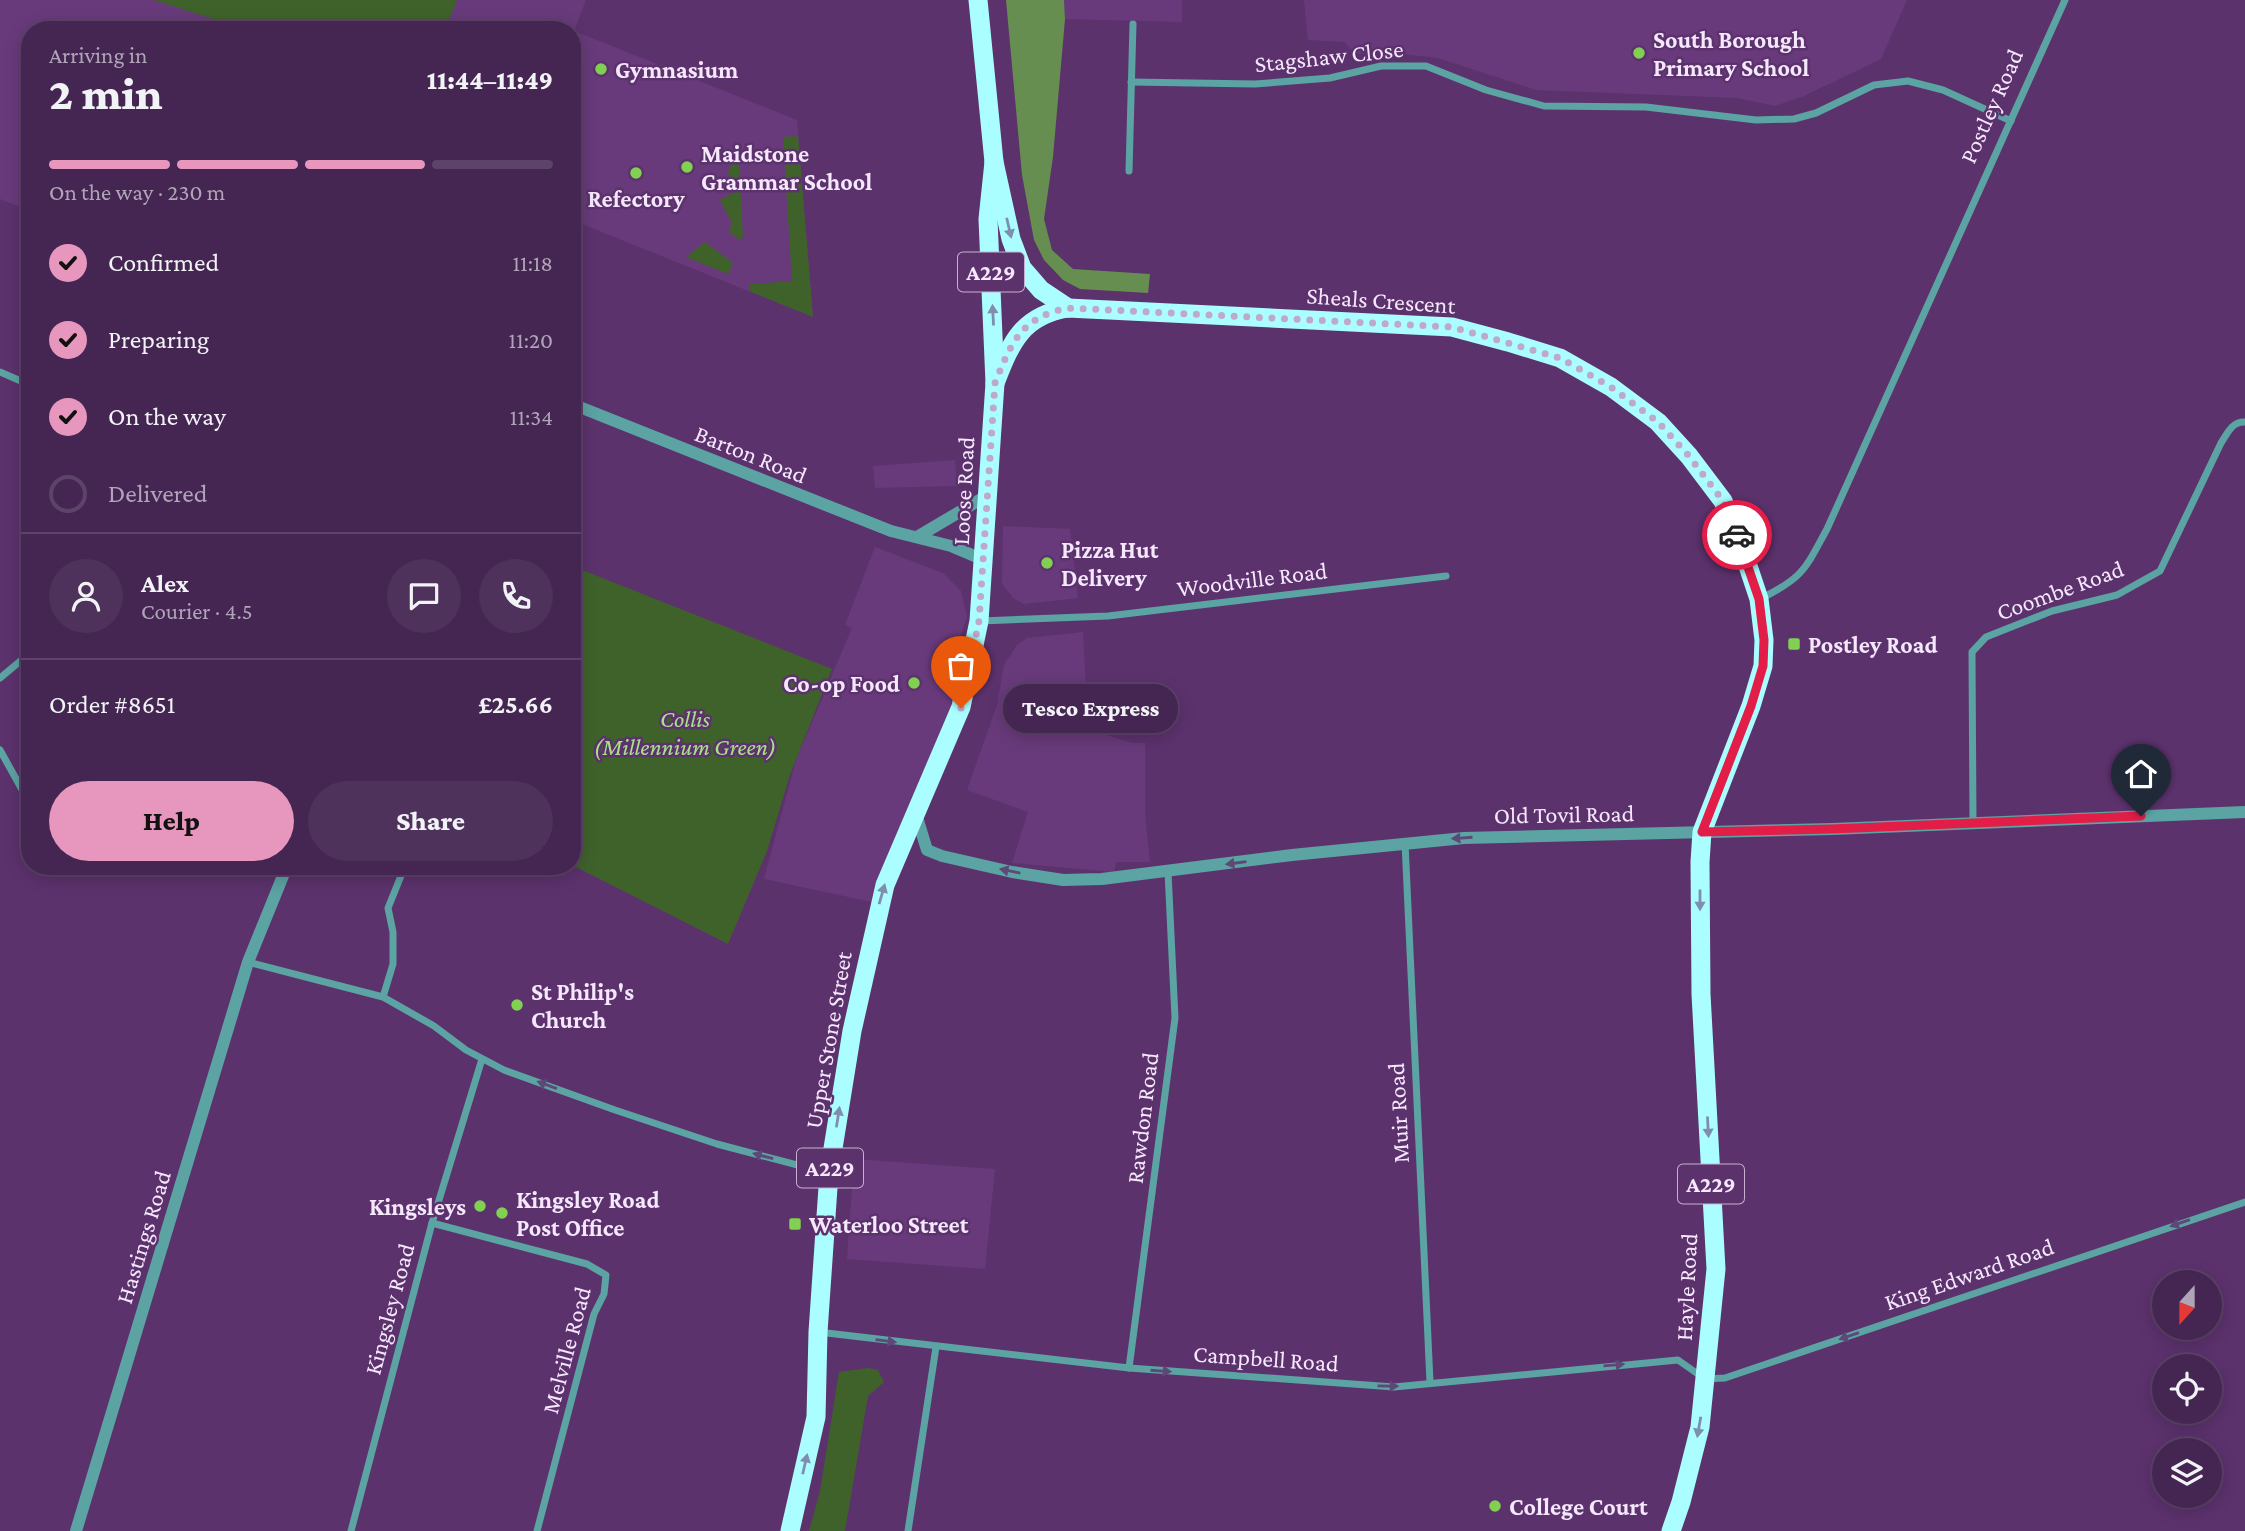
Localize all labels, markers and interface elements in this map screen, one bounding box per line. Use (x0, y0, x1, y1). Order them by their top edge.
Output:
place label: South Borough Primary School (1653, 26, 1809, 81)
street label: Stagshaw Close (1253, 35, 1405, 77)
text: Arriving in (49, 42, 147, 68)
marker: South Borough Primary School (1631, 45, 1647, 61)
street label: Postley Road (1954, 45, 2028, 167)
place label: Gymnasium (615, 56, 739, 83)
marker: Gymnasium (593, 61, 609, 77)
text: 11:44–11:49 (427, 66, 553, 95)
text: 2 min (49, 68, 163, 119)
place label: Maidstone Grammar School (701, 140, 872, 195)
marker: Maidstone Grammar School (679, 159, 695, 175)
marker: Refectory (628, 165, 644, 181)
text: On the way · 230 m (49, 179, 225, 205)
place label: Refectory (587, 185, 685, 212)
one-way arrow (1003, 217, 1014, 239)
icon: check (49, 244, 87, 282)
text: Confirmed (108, 248, 219, 277)
text: 11:18 (512, 250, 553, 276)
road number: A229 (958, 252, 1024, 292)
street label: Sheals Crescent (1306, 281, 1457, 319)
one-way arrow (988, 304, 999, 326)
icon: check (49, 321, 87, 359)
text: Preparing (108, 325, 209, 354)
text: 11:20 (509, 327, 553, 353)
icon: check (49, 398, 87, 436)
text: On the way (108, 402, 226, 431)
text: 11:34 (510, 404, 553, 430)
street label: Barton Road (691, 419, 811, 489)
street label: Loose Road (947, 436, 979, 546)
text: Delivered (108, 479, 207, 508)
courier (1702, 500, 1772, 570)
icon: car (1718, 516, 1756, 554)
place label: Pizza Hut Delivery (1061, 536, 1159, 591)
street label: Coombe Road (1993, 554, 2128, 625)
marker: Pizza Hut Delivery (1039, 555, 1055, 571)
street label: Woodville Road (1175, 556, 1329, 602)
button: person (49, 559, 123, 633)
button: chat (387, 559, 461, 633)
button: phone (479, 559, 553, 633)
text: Alex (141, 569, 189, 598)
text: Courier · 4.5 (141, 598, 253, 624)
place label: Postley Road (1808, 631, 1938, 658)
pin (931, 636, 991, 708)
marker: Postley Road (1786, 636, 1802, 652)
icon: bag (942, 647, 980, 685)
place label: Co-op Food (783, 670, 900, 697)
marker: Co-op Food (906, 675, 922, 691)
callout: Tesco Express (1003, 684, 1178, 732)
text: Order #8651 (49, 690, 175, 719)
text: £25.66 (478, 690, 553, 719)
text: Tesco Express (1022, 695, 1159, 721)
park label: Collis (Millennium Green) (594, 705, 776, 761)
pin (2111, 744, 2171, 816)
icon: home (2122, 755, 2160, 793)
button: Help (49, 781, 294, 861)
button: Share (308, 781, 553, 861)
street label: Old Tovil Road (1494, 799, 1635, 829)
one-way arrow (1451, 833, 1473, 844)
one-way arrow (1225, 857, 1247, 868)
one-way arrow (999, 865, 1021, 876)
one-way arrow (878, 883, 888, 904)
one-way arrow (1694, 889, 1706, 911)
street label: Upper Stone Street (799, 948, 857, 1131)
place label: St Philip's Church (531, 978, 634, 1033)
marker: St Philip's Church (509, 997, 525, 1013)
street label: Rawdon Road (1121, 1050, 1163, 1185)
street label: Muir Road (1382, 1062, 1414, 1164)
one-way arrow (536, 1079, 557, 1090)
one-way arrow (833, 1106, 844, 1128)
one-way arrow (1703, 1117, 1714, 1139)
road number: A229 (797, 1148, 863, 1188)
one-way arrow (752, 1150, 773, 1160)
road number: A229 (1678, 1164, 1744, 1204)
street label: Hastings Road (110, 1167, 176, 1307)
place label: Kingsley Road Post Office (516, 1186, 660, 1241)
place label: Kingsleys (369, 1193, 466, 1220)
marker: Kingsleys (472, 1198, 488, 1214)
marker: Kingsley Road Post Office (494, 1205, 510, 1221)
place label: Waterloo Street (808, 1211, 969, 1238)
marker: Waterloo Street (787, 1216, 803, 1232)
one-way arrow (2170, 1218, 2191, 1229)
street label: Hayle Road (1670, 1232, 1702, 1342)
street label: King Edward Road (1881, 1232, 2057, 1316)
street label: Kingsley Road (359, 1240, 420, 1378)
north arrow (2152, 1270, 2222, 1340)
map controls (2152, 1270, 2222, 1508)
street label: Melville Road (536, 1283, 596, 1417)
one-way arrow (1838, 1331, 1859, 1342)
one-way arrow (875, 1335, 897, 1346)
street label: Campbell Road (1192, 1339, 1340, 1377)
button: locate (2152, 1354, 2222, 1424)
one-way arrow (1604, 1359, 1626, 1370)
one-way arrow (1150, 1365, 1172, 1376)
one-way arrow (1377, 1380, 1399, 1391)
one-way arrow (1694, 1416, 1705, 1438)
button: layers (2152, 1438, 2222, 1508)
one-way arrow (800, 1453, 811, 1475)
place label: College Court (1509, 1493, 1648, 1520)
marker: College Court (1487, 1498, 1503, 1514)

